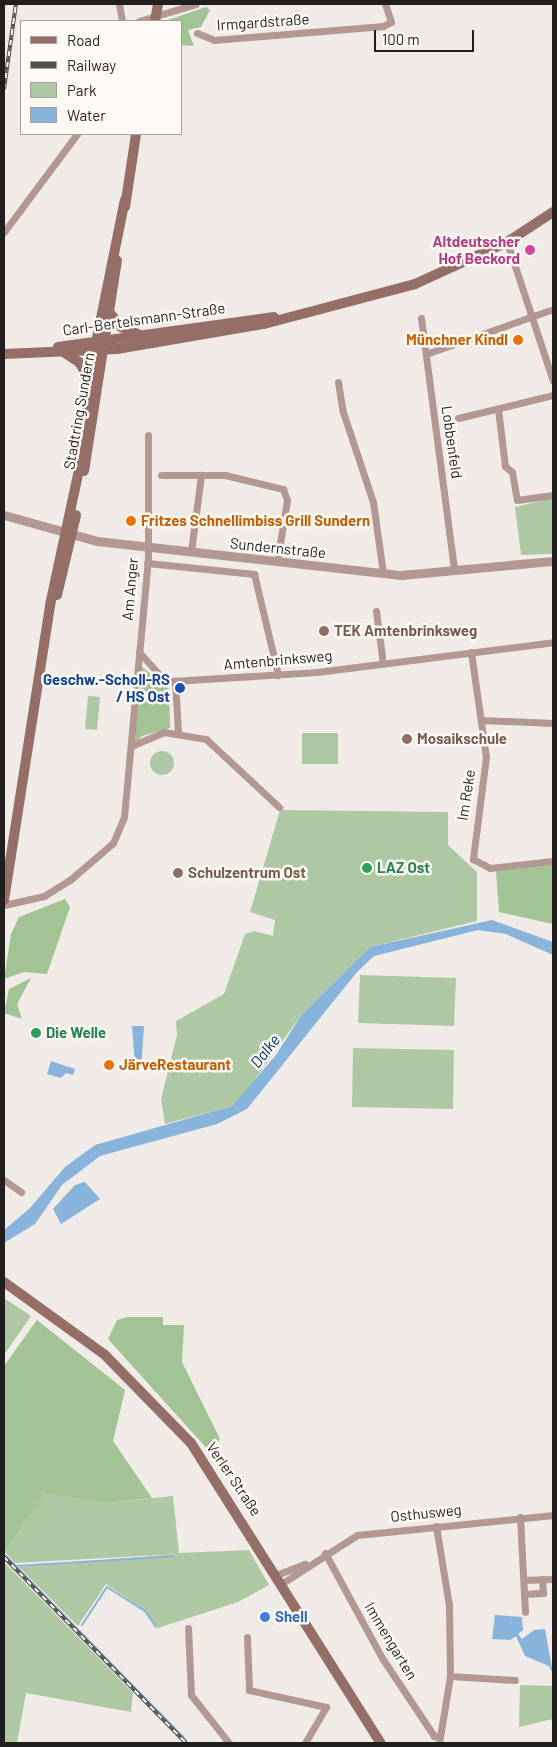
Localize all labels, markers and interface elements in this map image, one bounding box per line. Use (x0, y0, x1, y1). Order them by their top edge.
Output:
street label: Irmgardstraße (216, 10, 310, 34)
legend (20, 20, 182, 135)
scale bar (377, 20, 477, 52)
text: 100 m (382, 30, 420, 48)
text: Road (67, 31, 100, 49)
text: Railway (67, 56, 116, 74)
text: Park (67, 81, 96, 99)
text: Water (67, 106, 106, 124)
place label: Altdeutscher Hof Beckord (432, 232, 520, 267)
marker: Altdeutscher Hof Beckord (524, 244, 536, 256)
street label: Carl-Bertelsmann-Straße (61, 299, 227, 339)
place label: Münchner Kindl (406, 331, 508, 349)
marker: Münchner Kindl (512, 334, 524, 346)
street label: Stadtring Sundern (60, 351, 98, 471)
street label: Lobbenfeld (438, 404, 466, 480)
place label: Fritzes Schnellimbiss Grill Sundern (141, 512, 370, 530)
marker: Fritzes Schnellimbiss Grill Sundern (125, 515, 137, 527)
street label: Sundernstraße (229, 534, 327, 562)
street label: Am Anger (118, 557, 142, 621)
place label: TEK Amtenbrinksweg (334, 622, 477, 640)
marker: TEK Amtenbrinksweg (318, 625, 330, 637)
street label: Amtenbrinksweg (223, 646, 333, 674)
place label: Geschw.-Scholl-RS / HS Ost (43, 670, 170, 705)
marker: Geschw.-Scholl-RS / HS Ost (174, 682, 186, 694)
place label: Mosaikschule (417, 730, 507, 748)
marker: Mosaikschule (401, 733, 413, 745)
street label: Im Reke (453, 768, 479, 822)
place label: LAZ Ost (377, 859, 430, 877)
marker: LAZ Ost (361, 862, 373, 874)
place label: Schulzentrum Ost (188, 864, 306, 882)
marker: Schulzentrum Ost (172, 867, 184, 879)
place label: Die Welle (46, 1024, 106, 1042)
marker: Die Welle (30, 1027, 42, 1039)
water label: Dalke (246, 1030, 284, 1072)
place label: JärveRestaurant (119, 1056, 231, 1074)
marker: JärveRestaurant (103, 1059, 115, 1071)
street label: Verler Straße (203, 1439, 265, 1519)
street label: Osthusweg (390, 1500, 462, 1526)
street label: Immengarten (361, 1599, 421, 1683)
place label: Shell (275, 1608, 308, 1626)
marker: Shell (259, 1611, 271, 1623)

